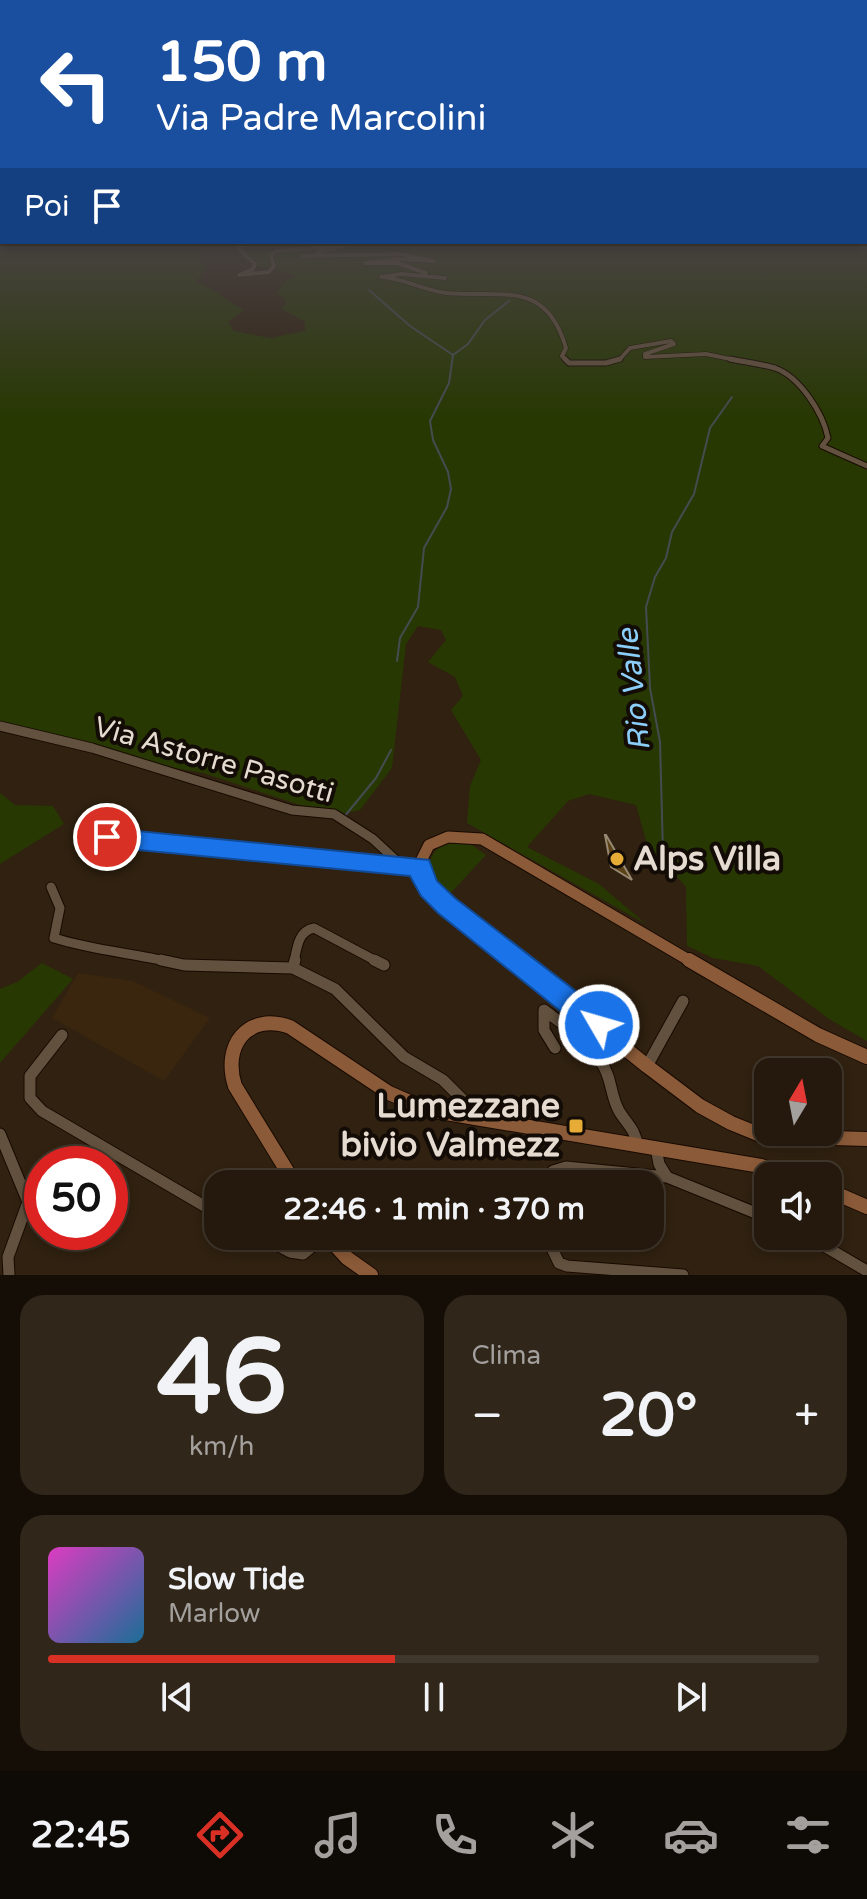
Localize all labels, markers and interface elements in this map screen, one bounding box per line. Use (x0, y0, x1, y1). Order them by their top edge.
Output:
text: 150 m (156, 29, 327, 96)
icon: left (24, 32, 128, 136)
text: Via Padre Marcolini (156, 97, 486, 140)
icon: arrive (85, 184, 129, 228)
text: Poi (24, 188, 69, 225)
water label: Rio Valle (609, 625, 659, 753)
street label: Via Astorre Pasotti (90, 710, 338, 810)
pin (73, 803, 141, 871)
icon: arrive (85, 815, 129, 859)
place label: Alps Villa (633, 839, 781, 880)
marker: Alps Villa (608, 850, 626, 868)
position arrow (557, 983, 641, 1067)
north arrow (754, 1058, 842, 1146)
map controls (754, 1058, 842, 1250)
place label: Lumezzane bivio Valmezz (340, 1086, 560, 1166)
marker: Lumezzane bivio Valmezz (567, 1117, 585, 1135)
speed limit sign: 50 (24, 1146, 128, 1250)
button: sound (754, 1162, 842, 1250)
text: 22:46 · 1 min · 370 m (283, 1191, 585, 1228)
text: 46 (156, 1316, 287, 1441)
text: Clima (472, 1340, 541, 1371)
text: 20° (600, 1380, 698, 1452)
text: − (472, 1390, 503, 1443)
text: + (794, 1390, 819, 1443)
text: km/h (189, 1431, 254, 1462)
text: Slow Tide (168, 1561, 305, 1598)
text: Marlow (168, 1598, 260, 1629)
icon: previous (155, 1675, 199, 1719)
icon: pause (412, 1675, 456, 1719)
icon: next (669, 1675, 713, 1719)
icon: directions (192, 1807, 248, 1863)
icon: music (310, 1807, 366, 1863)
icon: phone (427, 1807, 483, 1863)
icon: climate (545, 1807, 601, 1863)
icon: car (663, 1807, 719, 1863)
icon: filters (780, 1807, 836, 1863)
text: 22:45 (31, 1814, 131, 1857)

